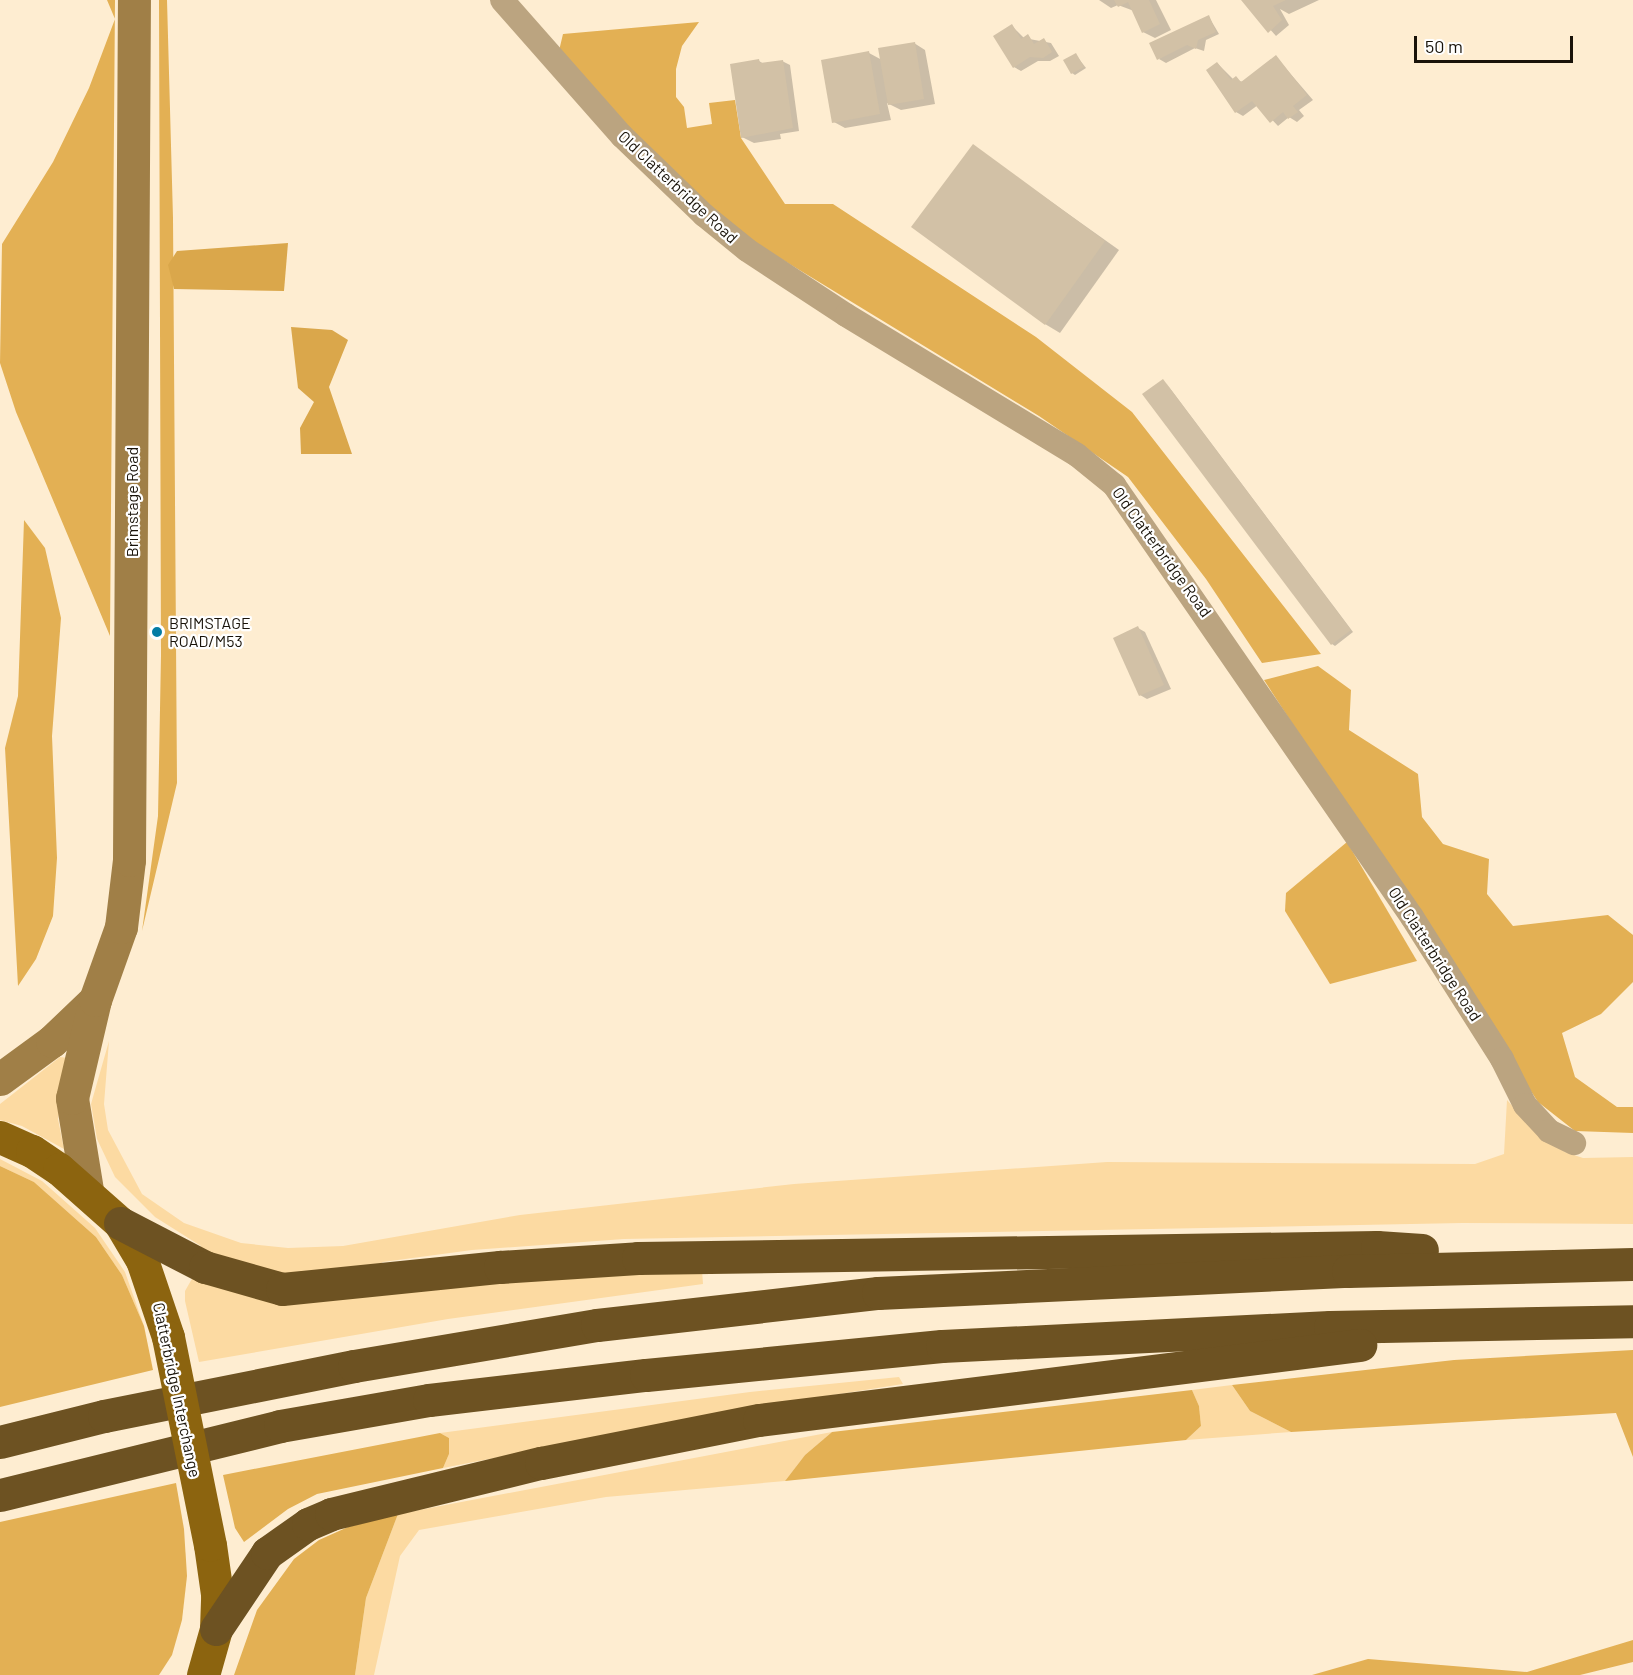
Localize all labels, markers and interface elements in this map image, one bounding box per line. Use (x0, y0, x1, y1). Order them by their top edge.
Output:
scale bar (1417, 24, 1576, 62)
text: 50 m (1425, 35, 1463, 57)
street label: Old Clatterbridge Road (614, 127, 742, 247)
street label: Brimstage Road (122, 447, 142, 557)
street label: Old Clatterbridge Road (1108, 483, 1216, 621)
place label: BRIMSTAGE ROAD/M53 (169, 613, 251, 651)
marker: BRIMSTAGE ROAD/M53 (150, 625, 164, 639)
street label: Old Clatterbridge Road (1385, 883, 1485, 1025)
street label: Clatterbridge Interchange (149, 1301, 205, 1479)

